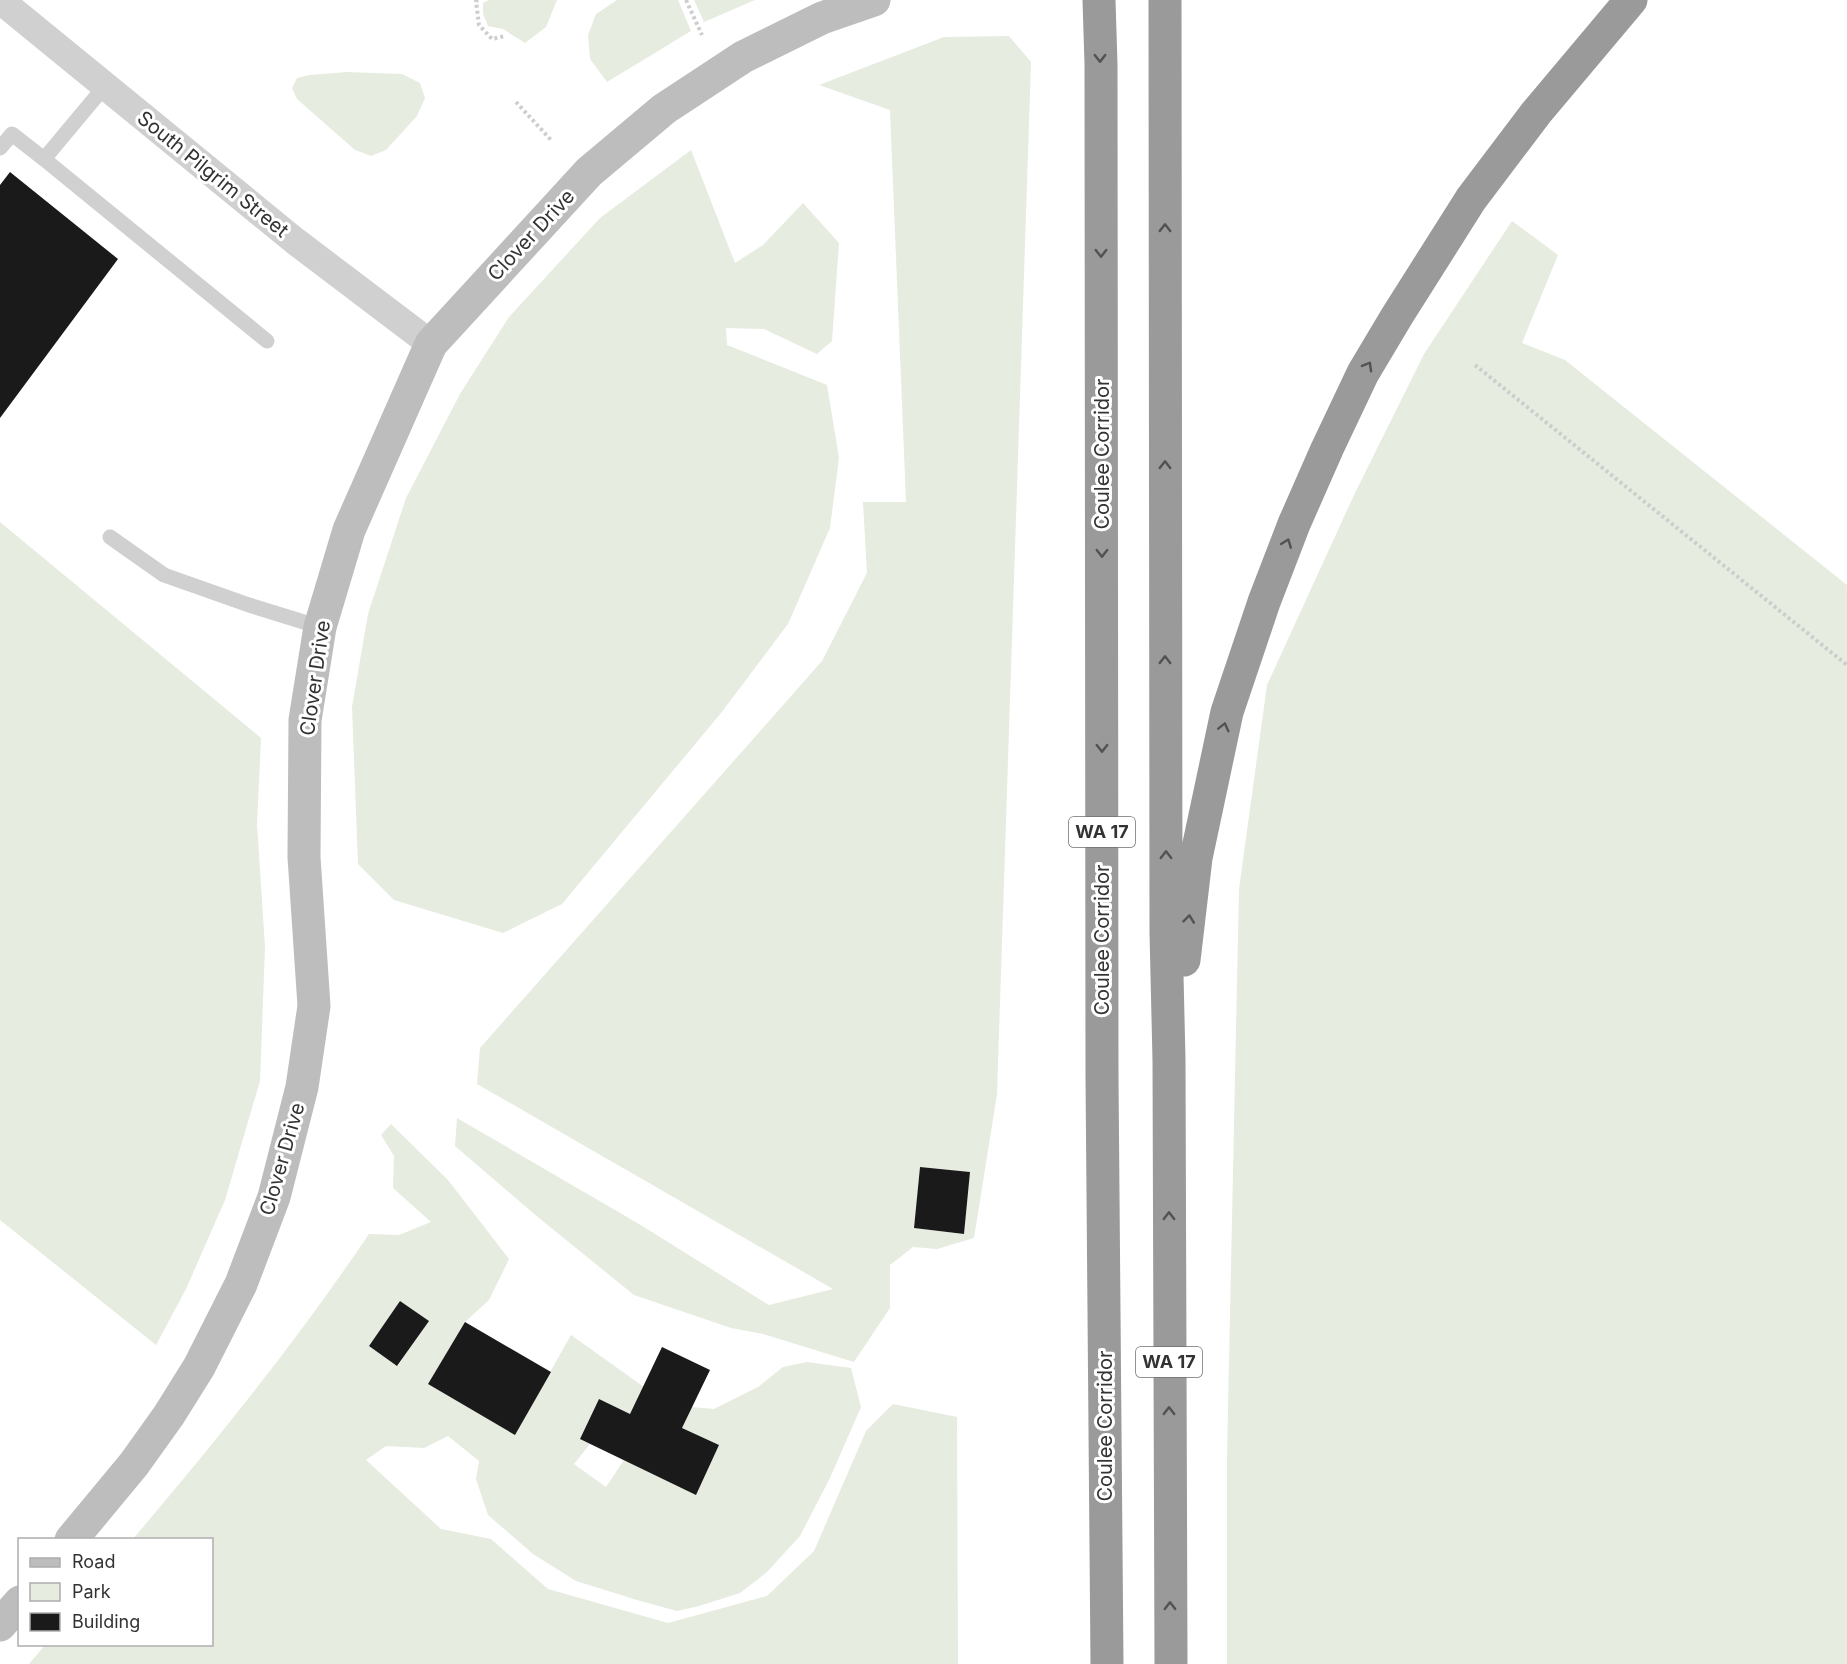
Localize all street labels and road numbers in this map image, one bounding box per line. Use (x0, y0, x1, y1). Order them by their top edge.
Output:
street label: South Pilgrim Street (133, 106, 294, 243)
street label: Clover Drive (483, 184, 579, 286)
street label: Coulee Corridor (1090, 378, 1114, 530)
street label: Clover Drive (295, 619, 335, 737)
road number: WA 17 (1069, 817, 1135, 847)
street label: Coulee Corridor (1090, 864, 1114, 1016)
street label: Clover Drive (254, 1100, 310, 1218)
road number: WA 17 (1136, 1347, 1202, 1377)
street label: Coulee Corridor (1093, 1350, 1117, 1502)

